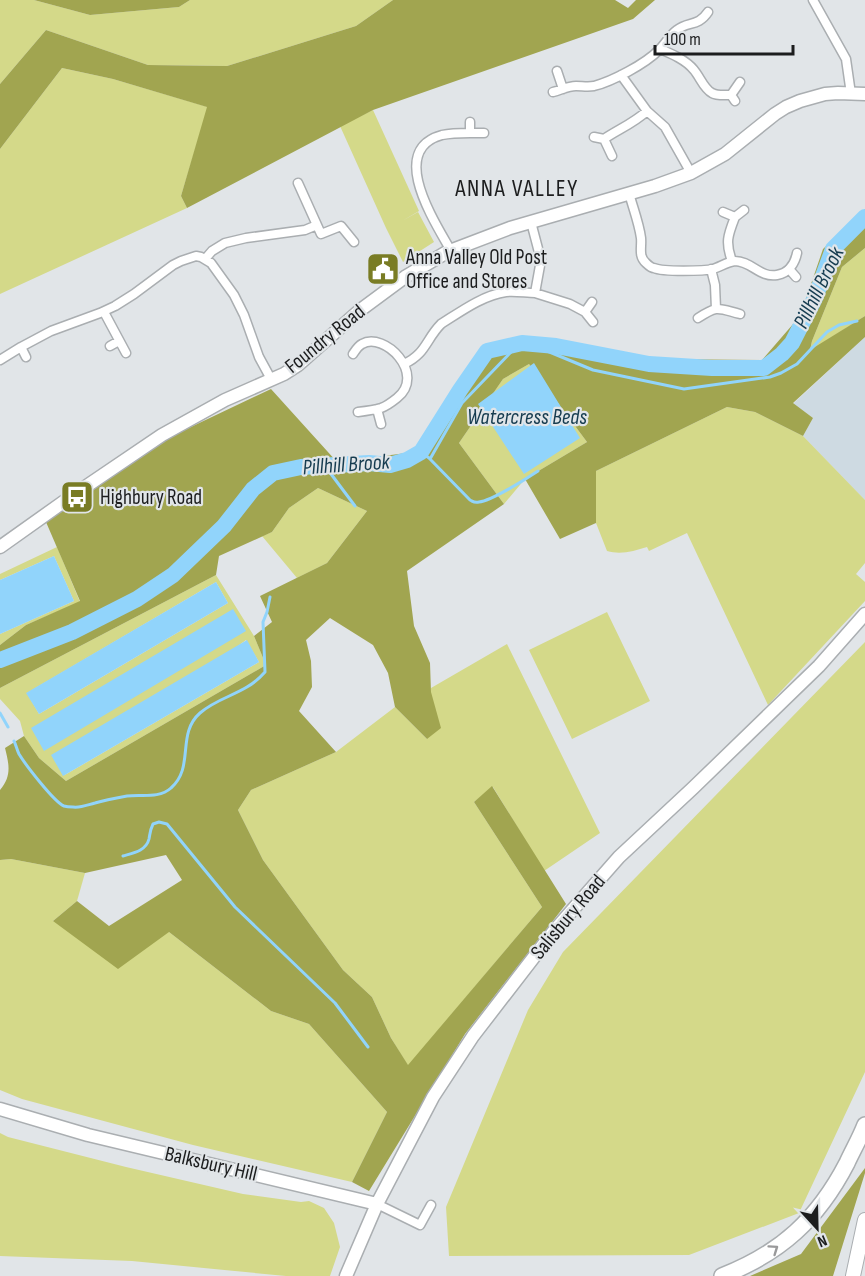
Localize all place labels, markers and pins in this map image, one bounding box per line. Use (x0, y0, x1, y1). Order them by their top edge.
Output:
place label: Anna Valley Old Post Office and Stores (405, 245, 547, 294)
public building icon: Anna Valley Old Post Office and Stores (365, 251, 401, 287)
bus stop icon: Highbury Road (59, 479, 95, 515)
place label: Highbury Road (100, 485, 202, 510)

